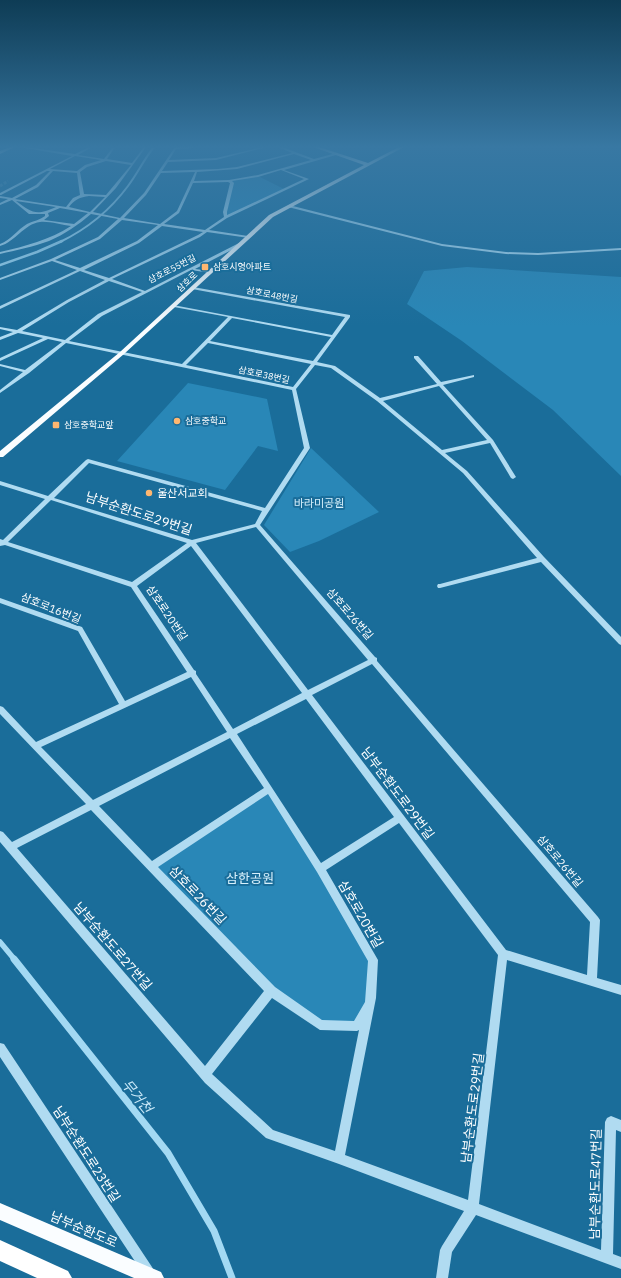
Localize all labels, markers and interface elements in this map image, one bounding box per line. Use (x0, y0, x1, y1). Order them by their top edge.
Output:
street label: 삼호로55번길 (146, 252, 198, 286)
place label: 삼호시영아파트 (213, 261, 271, 272)
marker: 삼호시영아파트 (200, 262, 210, 272)
street label: 삼호로 (174, 270, 200, 294)
street label: 삼호로48번길 (245, 284, 299, 305)
street label: 삼호로38번길 (237, 364, 291, 385)
place label: 삼호중학교 (185, 415, 226, 426)
marker: 삼호중학교 (172, 416, 182, 426)
place label: 삼호중학교앞 (64, 419, 114, 430)
marker: 삼호중학교앞 (51, 420, 61, 430)
place label: 울산서교회 (157, 486, 208, 500)
street label: 남부순환도로29번길 (83, 488, 194, 539)
marker: 울산서교회 (144, 488, 154, 498)
park label: 바라미공원 (294, 496, 344, 510)
street label: 삼호로20번길 (143, 583, 191, 643)
street label: 삼호로26번길 (324, 585, 376, 643)
street label: 삼호로16번길 (19, 590, 83, 626)
street label: 남부순환도로29번길 (357, 744, 438, 843)
street label: 삼호로26번길 (534, 832, 586, 890)
street label: 삼호로26번길 (165, 862, 230, 928)
park label: 삼한공원 (226, 870, 274, 887)
street label: 삼호로20번길 (334, 877, 387, 951)
street label: 남부순환도로27번길 (70, 899, 156, 994)
street label: 남부순환도로29번길 (457, 1052, 488, 1164)
water label: 무거천 (118, 1075, 157, 1118)
street label: 남부순환도로23번길 (49, 1103, 124, 1206)
street label: 남부순환도로47번길 (586, 1128, 605, 1240)
street label: 남부순환도로 (47, 1208, 120, 1251)

